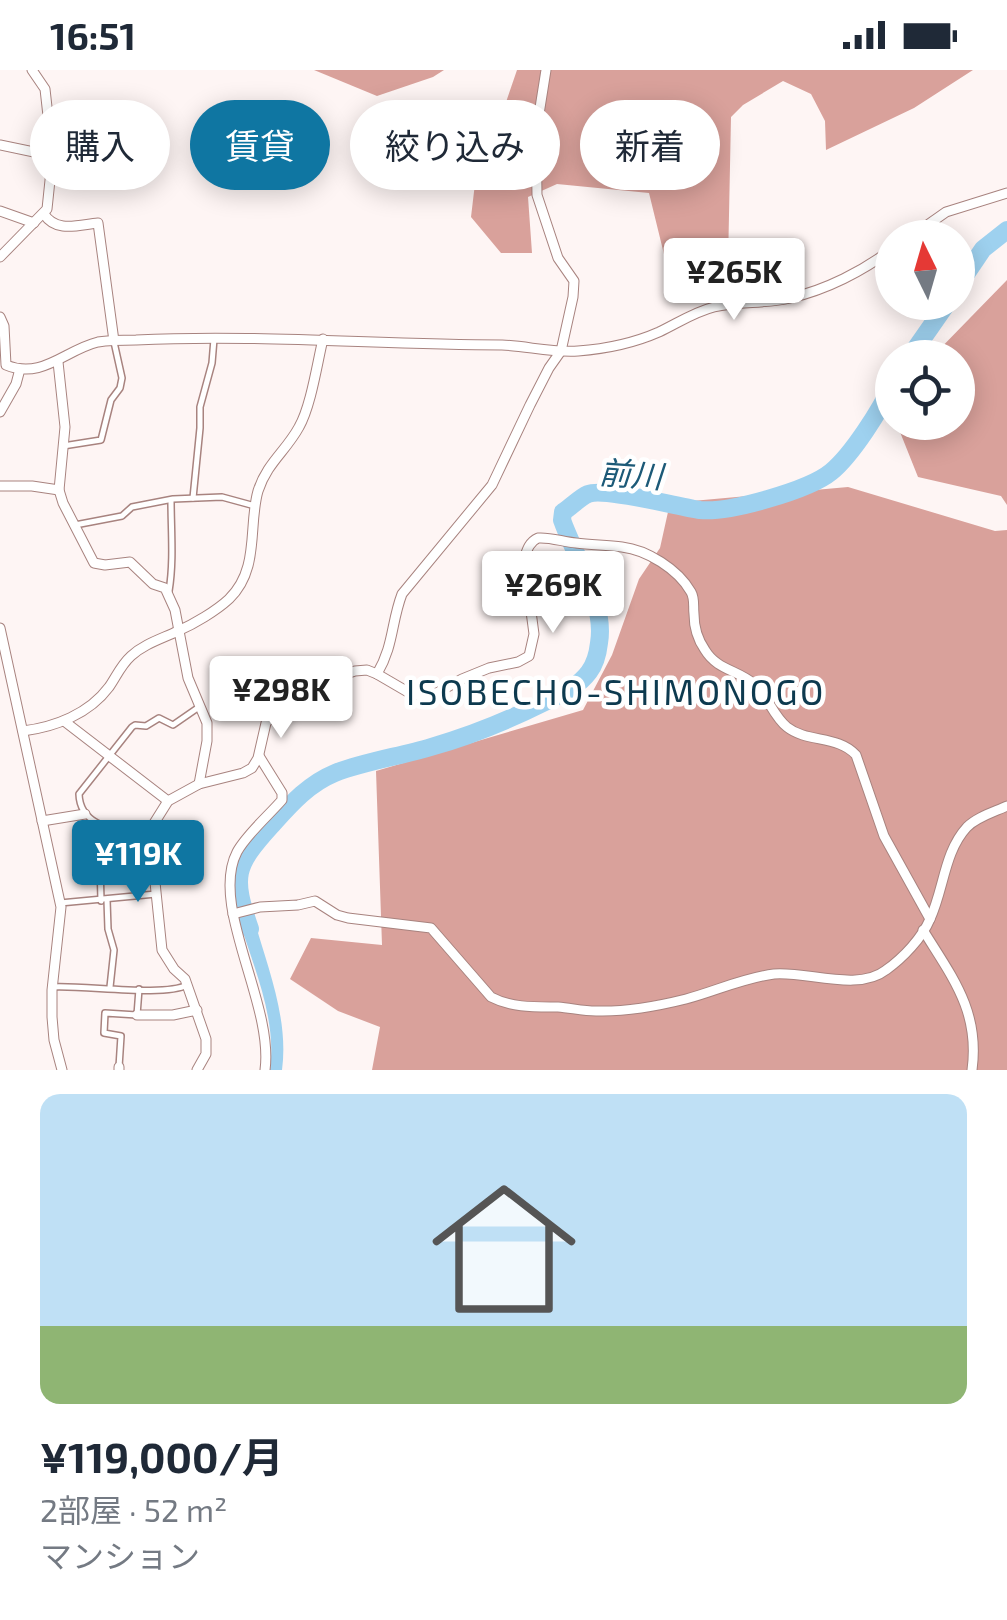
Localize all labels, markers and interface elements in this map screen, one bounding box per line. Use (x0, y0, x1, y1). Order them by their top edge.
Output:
text: 16:51 (50, 12, 136, 58)
chip: 購入 (30, 100, 170, 190)
chip: 賃貸 (190, 100, 330, 190)
chip: 絞り込み (350, 100, 560, 190)
chip: 新着 (580, 100, 720, 190)
north arrow (875, 220, 975, 320)
map controls (875, 220, 975, 440)
pin: ¥265K (664, 238, 804, 323)
text: ¥265K (686, 251, 782, 289)
button: locate (875, 340, 975, 440)
water label: 前川 (598, 452, 667, 494)
pin: ¥269K (483, 551, 623, 636)
text: ¥269K (504, 564, 602, 602)
pin: ¥298K (211, 656, 351, 741)
text: ¥298K (232, 669, 330, 707)
district label: ISOBECHO-SHIMONOGO (406, 670, 826, 712)
pin: ¥119K (68, 820, 208, 905)
text: ¥119K (94, 833, 182, 871)
icon: home (414, 1159, 594, 1339)
text: ¥119,000/月 (40, 1431, 284, 1481)
text: 2部屋 · 52 m² (40, 1490, 227, 1528)
text: マンション (40, 1536, 200, 1574)

